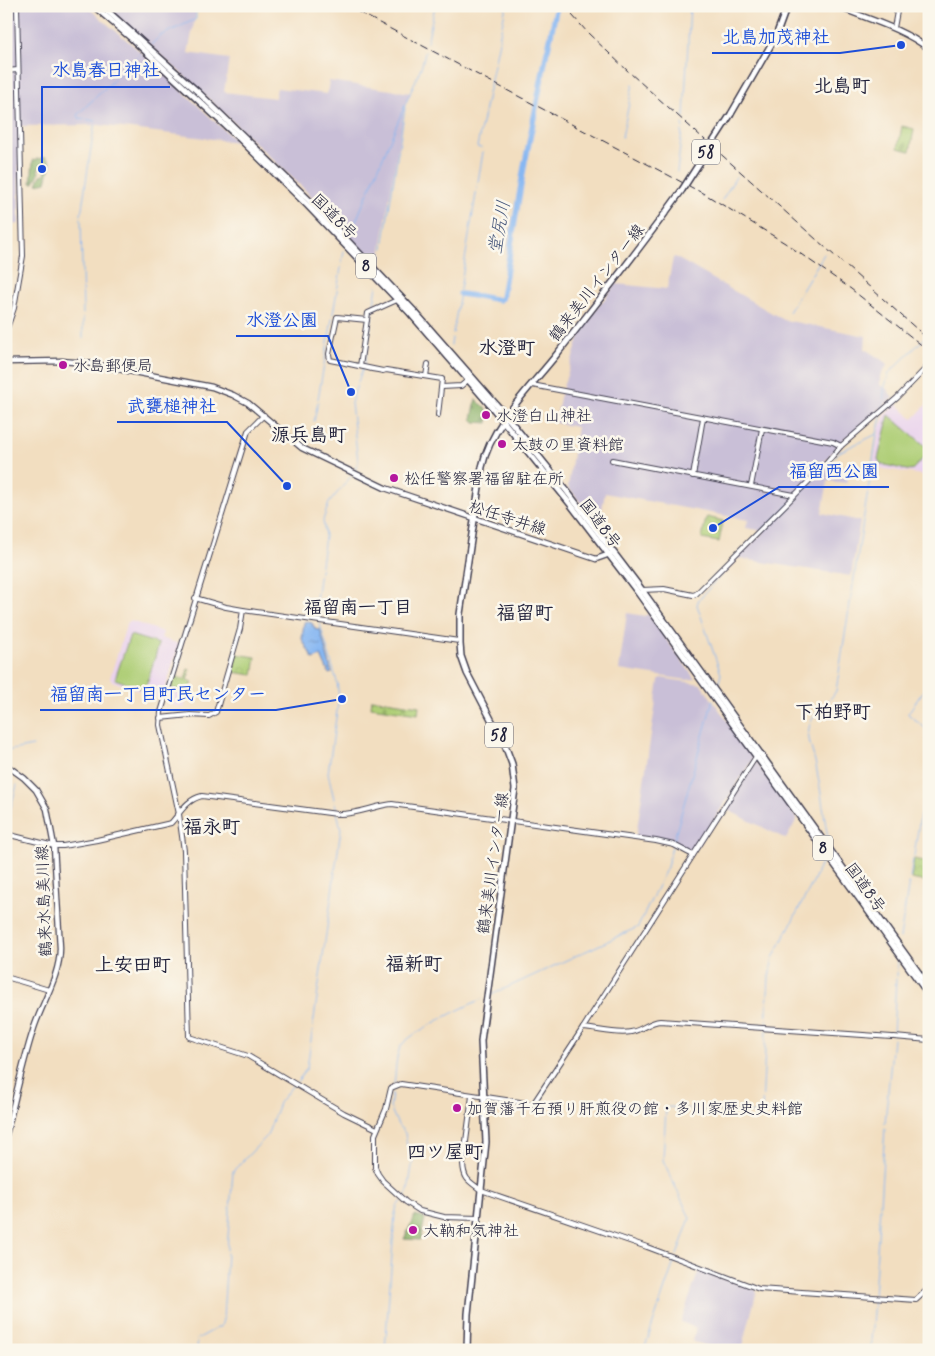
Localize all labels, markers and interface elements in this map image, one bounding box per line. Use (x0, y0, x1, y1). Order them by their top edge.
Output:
callout: 北島加茂神社 (712, 20, 840, 53)
text: 北島加茂神社 (722, 26, 830, 50)
callout: 水島春日神社 (42, 54, 170, 87)
text: 水島春日神社 (52, 59, 160, 83)
district label: 北島町 (813, 74, 871, 99)
road number: 58 (692, 140, 720, 164)
street label: 国道8号 (306, 189, 362, 245)
water label: 堂尻川 (483, 199, 516, 256)
street label: 鶴来美川インター線 (545, 220, 650, 346)
road number: 8 (356, 254, 376, 278)
callout: 水澄公園 (236, 303, 328, 336)
text: 水澄公園 (246, 309, 318, 333)
district label: 水澄町 (478, 336, 536, 361)
place label: 水島郵便局 (73, 356, 153, 377)
marker: 水島郵便局 (57, 359, 69, 371)
callout: 武甕槌神社 (117, 389, 227, 422)
text: 武甕槌神社 (127, 395, 217, 419)
place label: 水澄白山神社 (496, 406, 592, 427)
marker: 水澄白山神社 (480, 409, 492, 421)
district label: 源兵島町 (271, 423, 347, 448)
place label: 太鼓の里資料館 (512, 435, 624, 456)
marker: 太鼓の里資料館 (496, 438, 508, 450)
callout: 福留西公園 (779, 454, 889, 487)
text: 福留西公園 (789, 460, 879, 484)
place label: 松任警察署福留駐在所 (404, 469, 564, 490)
marker: 松任警察署福留駐在所 (388, 472, 400, 484)
street label: 国道8号 (574, 495, 625, 553)
street label: 松任寺井線 (466, 496, 549, 541)
district label: 福留南一丁目 (304, 596, 412, 620)
district label: 福留町 (496, 601, 554, 626)
callout: 福留南一丁目町民センター (40, 677, 276, 710)
text: 福留南一丁目町民センター (50, 683, 266, 707)
district label: 下柏野町 (795, 700, 871, 725)
road number: 58 (485, 722, 513, 748)
street label: 鶴来美川インター線 (473, 791, 514, 936)
district label: 福永町 (183, 815, 241, 840)
road number: 8 (813, 836, 833, 860)
street label: 鶴来水島美川線 (32, 845, 57, 957)
street label: 国道8号 (840, 859, 890, 917)
district label: 福新町 (385, 952, 443, 977)
district label: 上安田町 (95, 953, 171, 978)
place label: 加賀藩千石預り肝煎役の館・多川家歴史史料館 (467, 1099, 803, 1120)
marker: 加賀藩千石預り肝煎役の館・多川家歴史史料館 (451, 1102, 463, 1114)
district label: 四ツ屋町 (407, 1140, 483, 1165)
place label: 大靹和気神社 (423, 1221, 519, 1242)
marker: 大靹和気神社 (407, 1224, 419, 1236)

